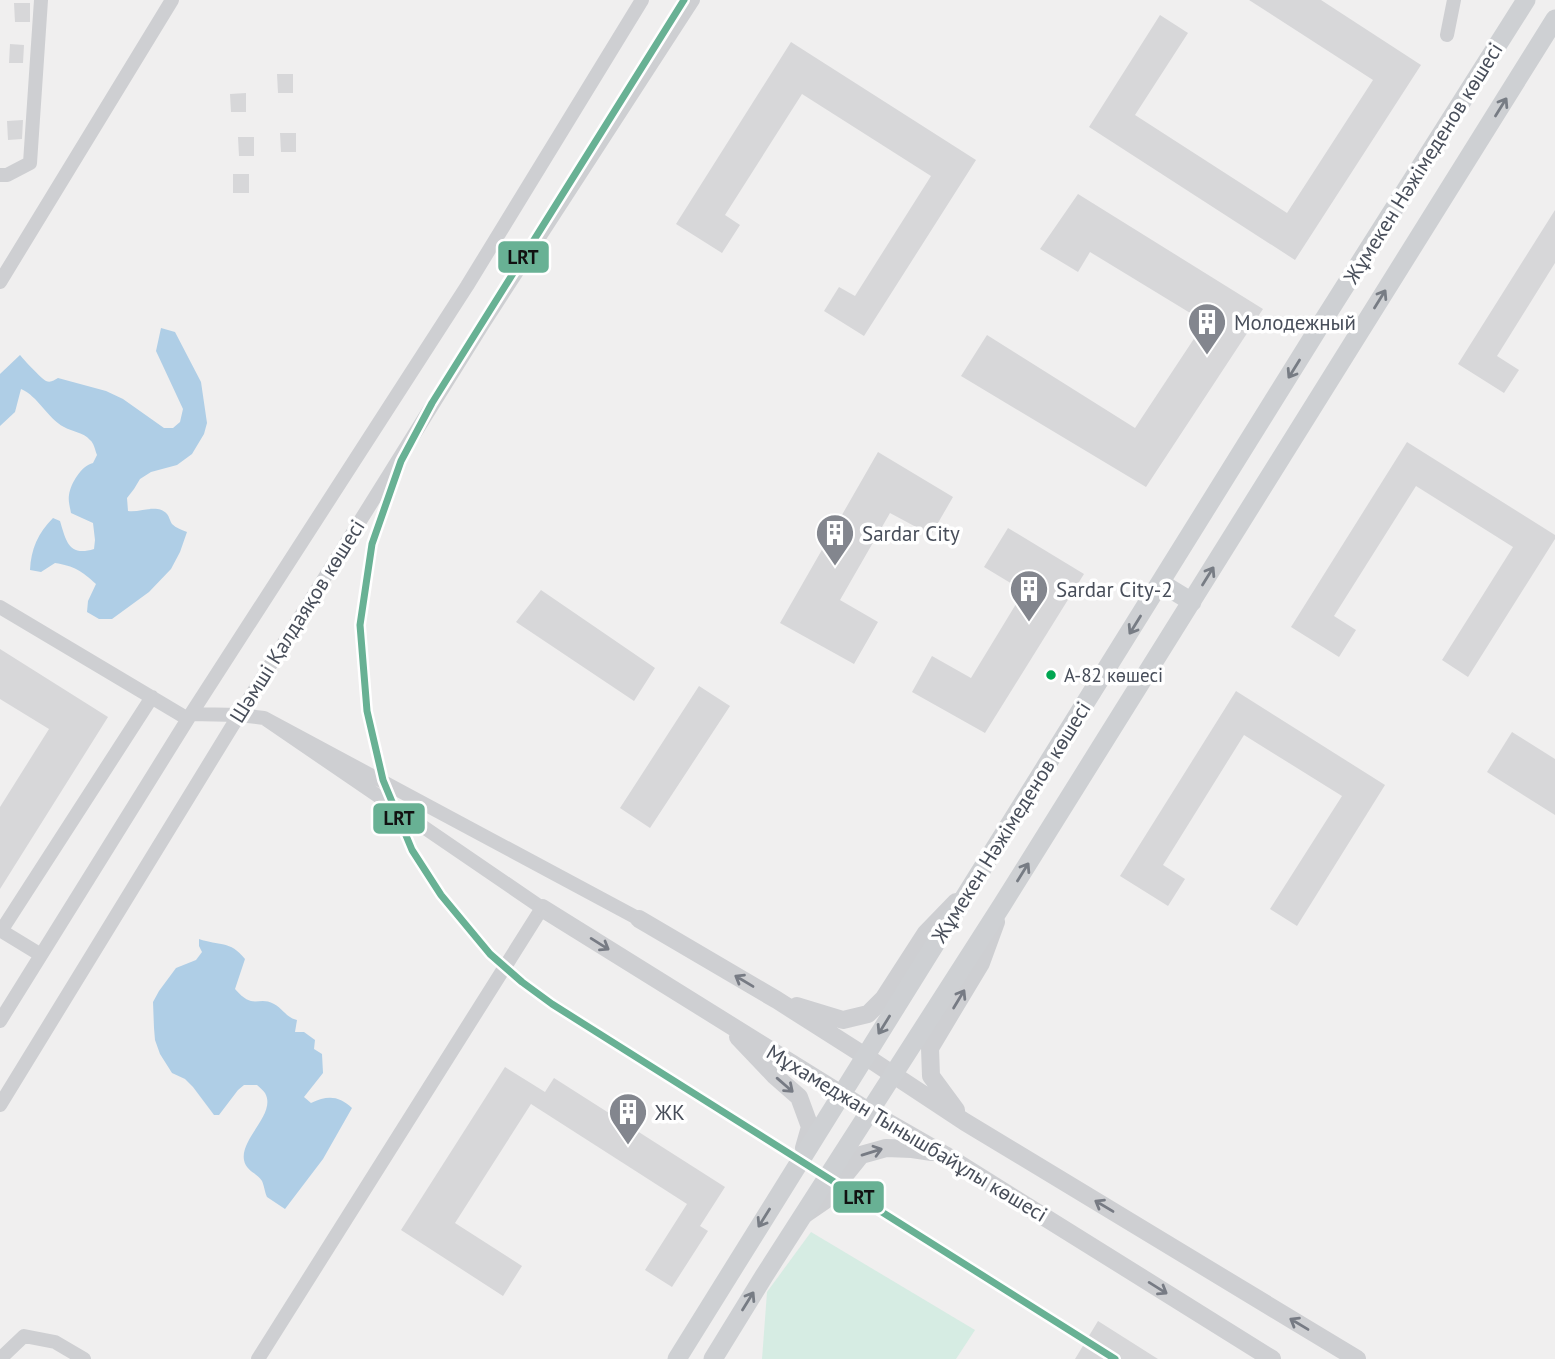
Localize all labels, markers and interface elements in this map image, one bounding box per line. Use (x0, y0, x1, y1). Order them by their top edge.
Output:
street label: Жұмекен Нәжімеденов көшесі (1337, 37, 1508, 289)
one-way arrow (1494, 97, 1508, 117)
line badge: LRT (497, 240, 550, 274)
text: LRT (507, 245, 539, 269)
one-way arrow (1374, 290, 1388, 310)
building icon: Молодежный (1186, 301, 1228, 356)
place label: Молодежный (1234, 309, 1356, 336)
one-way arrow (1286, 358, 1300, 378)
building icon: Sardar City (814, 512, 856, 567)
street label: Шәмші Қалдаяқов көшесі (223, 514, 371, 728)
place label: Sardar City (862, 520, 960, 547)
one-way arrow (1202, 566, 1216, 586)
building icon: Sardar City-2 (1008, 568, 1050, 623)
place label: Sardar City-2 (1056, 576, 1173, 603)
one-way arrow (1127, 614, 1141, 634)
place label: A-82 көшесі (1064, 663, 1163, 687)
marker: A-82 көшесі (1044, 668, 1058, 682)
street label: Жұмекен Нәжімеденов көшесі (925, 696, 1096, 948)
line badge: LRT (372, 802, 426, 835)
text: LRT (383, 806, 415, 830)
one-way arrow (1016, 863, 1030, 883)
one-way arrow (589, 937, 609, 951)
one-way arrow (735, 974, 755, 988)
one-way arrow (953, 990, 967, 1010)
one-way arrow (876, 1015, 891, 1034)
street label: Мұхамеджан Тынышбайұлы көшесі (762, 1038, 1052, 1228)
one-way arrow (776, 1077, 794, 1093)
building icon: ЖК (607, 1091, 649, 1146)
place label: ЖК (654, 1099, 685, 1126)
one-way arrow (861, 1145, 883, 1158)
line badge: LRT (832, 1180, 885, 1214)
text: LRT (843, 1185, 875, 1209)
one-way arrow (1095, 1199, 1115, 1213)
one-way arrow (756, 1208, 771, 1227)
one-way arrow (1148, 1281, 1168, 1295)
one-way arrow (742, 1291, 756, 1311)
one-way arrow (1290, 1316, 1309, 1331)

